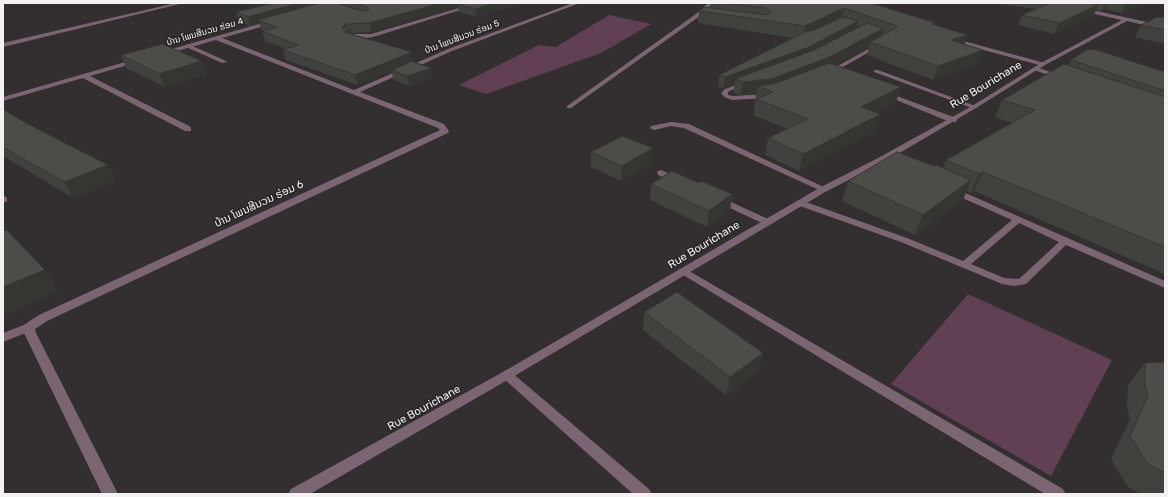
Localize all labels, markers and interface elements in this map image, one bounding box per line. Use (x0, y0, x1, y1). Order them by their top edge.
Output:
street label: ບ້ານ ໂພນສີນວນ ຮ່ອມ 4 (165, 16, 245, 48)
street label: ບ້ານ ໂພນສີນວນ ຮ່ອມ 5 (423, 18, 501, 56)
street label: Rue Bourichane (948, 58, 1024, 112)
street label: ບ້ານ ໂພນສີນວນ ຮ່ອມ 6 (212, 178, 306, 230)
street label: Rue Bourichane (666, 218, 742, 272)
street label: Rue Bourichane (385, 382, 463, 434)

